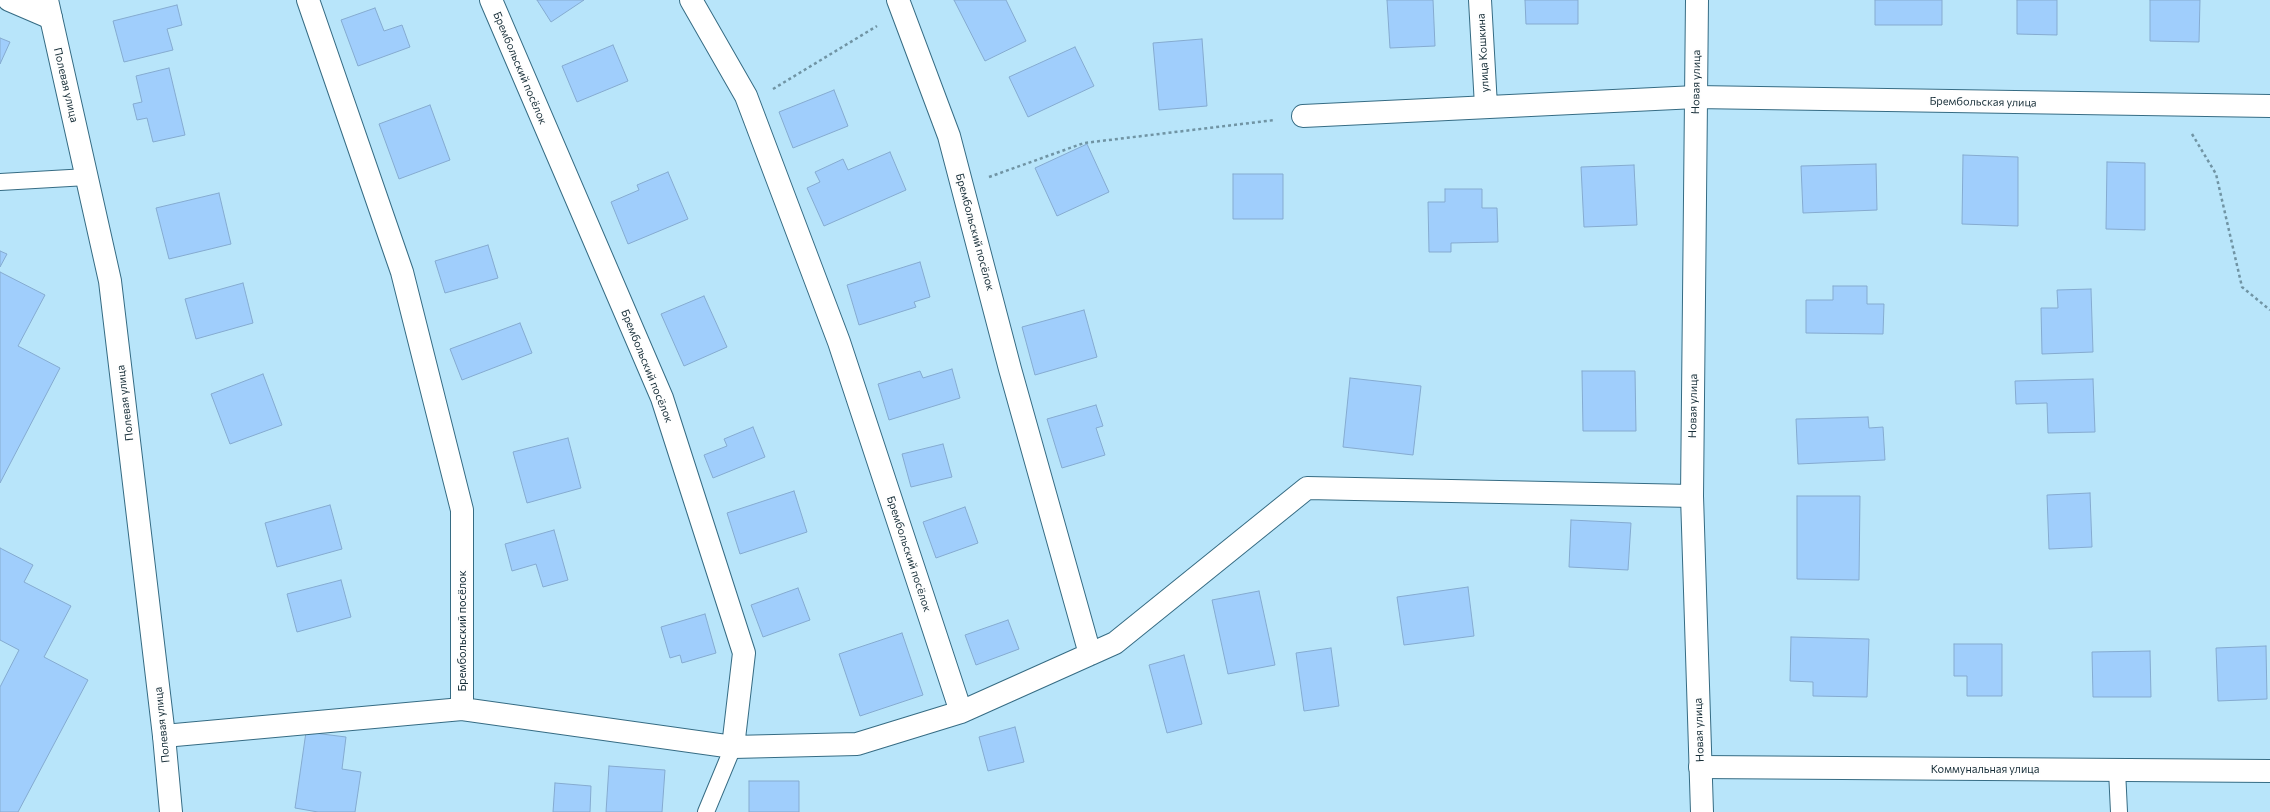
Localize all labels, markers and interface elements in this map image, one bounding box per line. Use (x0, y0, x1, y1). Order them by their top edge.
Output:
street label: Брембольский посёлок (490, 10, 550, 126)
street label: улица Кошкина (1474, 13, 1492, 93)
street label: Полевая улица (51, 46, 81, 124)
street label: Новая улица (1689, 50, 1703, 114)
street label: Брембольская улица (1929, 94, 2037, 110)
street label: Брембольский посёлок (953, 172, 997, 292)
street label: Брембольский посёлок (618, 307, 676, 425)
street label: Полевая улица (114, 364, 136, 442)
street label: Новая улица (1686, 374, 1700, 438)
street label: Брембольский посёлок (884, 494, 934, 614)
street label: Брембольский посёлок (455, 570, 469, 692)
street label: Полевая улица (151, 686, 173, 764)
street label: Новая улица (1691, 698, 1707, 762)
street label: Коммунальная улица (1931, 762, 2039, 776)

